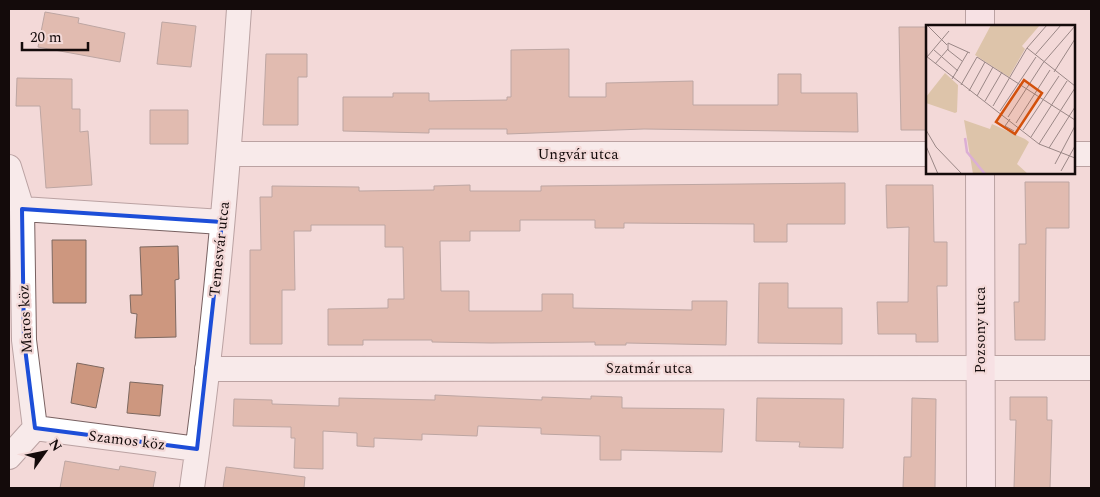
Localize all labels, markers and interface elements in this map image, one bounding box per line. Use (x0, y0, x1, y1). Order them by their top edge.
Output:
scale bar (22, 20, 89, 52)
inset map (926, 25, 1075, 174)
text: 20 m (30, 26, 62, 49)
street label: Ungvár utca (537, 143, 619, 166)
street label: Temesvár utca (203, 200, 236, 298)
street label: Maros köz (12, 284, 39, 354)
street label: Pozsony utca (969, 286, 992, 373)
street label: Szatmár utca (606, 357, 693, 380)
street label: Szamos köz (87, 424, 167, 457)
north arrow (20, 427, 70, 477)
text: N (44, 435, 67, 456)

